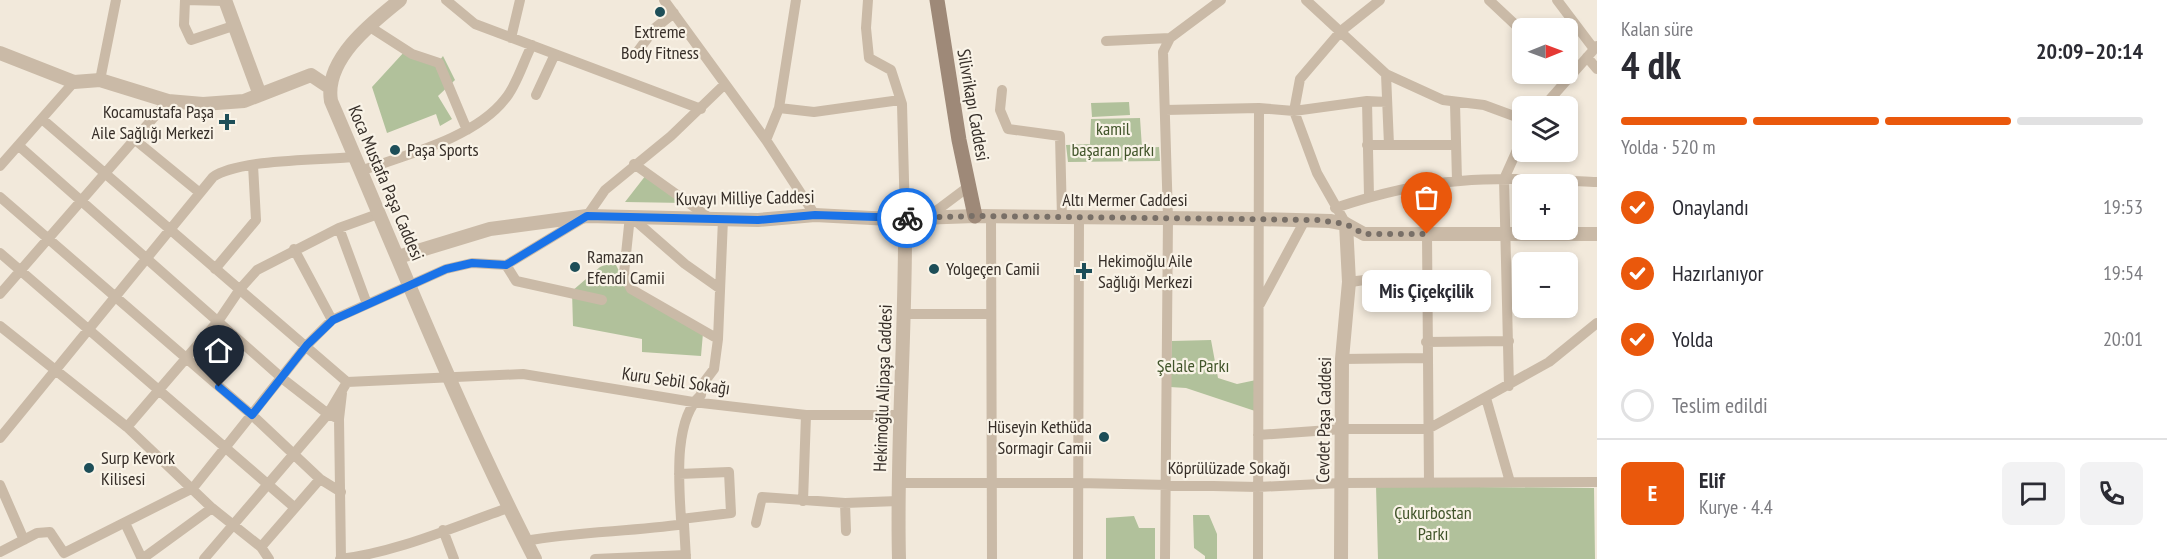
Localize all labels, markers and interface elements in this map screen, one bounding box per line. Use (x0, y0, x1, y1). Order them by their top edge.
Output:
marker: Extreme Body Fitness (653, 5, 667, 19)
text: Kalan süre (1621, 16, 1693, 42)
north arrow (1512, 18, 1578, 84)
map controls (1512, 18, 1578, 318)
place label: Extreme Body Fitness (621, 20, 699, 64)
text: 20:09–20:14 (2036, 37, 2143, 65)
text: 4 dk (1621, 39, 1681, 90)
street label: Silivrikapı Caddesi (952, 47, 995, 163)
button: layers (1512, 96, 1578, 162)
place label: Kocamustafa Paşa Aile Sağlığı Merkezi (92, 100, 214, 144)
street label: Koca Mustafa Paşa Caddesi (343, 102, 430, 264)
marker: Kocamustafa Paşa Aile Sağlığı Merkezi (218, 113, 236, 131)
park label: kamil başaran parkı (1072, 117, 1155, 161)
text: Yolda · 520 m (1621, 134, 1716, 160)
place label: Paşa Sports (407, 138, 479, 161)
marker: Paşa Sports (388, 143, 402, 157)
pin (1401, 172, 1452, 234)
button: + (1512, 174, 1578, 240)
icon: bag (1410, 181, 1443, 214)
street label: Kuvayı Milliye Caddesi (675, 185, 815, 210)
courier (877, 188, 937, 248)
street label: Altı Mermer Caddesi (1062, 188, 1188, 211)
icon: check (1621, 191, 1654, 224)
text: Onaylandı (1672, 193, 1749, 221)
text: 19:53 (2103, 194, 2143, 220)
icon: bike (891, 202, 924, 235)
place label: Ramazan Efendi Camii (587, 245, 665, 289)
place label: Hekimoğlu Aile Sağlığı Merkezi (1098, 249, 1193, 293)
button: − (1512, 252, 1578, 318)
place label: Yolgeçen Camii (946, 257, 1040, 280)
icon: check (1621, 257, 1654, 290)
text: Hazırlanıyor (1672, 259, 1763, 287)
marker: Ramazan Efendi Camii (568, 260, 582, 274)
text: 19:54 (2103, 260, 2143, 286)
marker: Yolgeçen Camii (927, 262, 941, 276)
marker: Hekimoğlu Aile Sağlığı Merkezi (1075, 262, 1093, 280)
callout: Mis Çiçekçilik (1362, 270, 1492, 312)
text: Mis Çiçekçilik (1379, 278, 1474, 304)
street label: Hekimoğlu Alipaşa Caddesi (868, 304, 897, 472)
icon: check (1621, 323, 1654, 356)
pin (193, 325, 244, 387)
text: Yolda (1672, 325, 1713, 353)
text: 20:01 (2103, 326, 2143, 352)
icon: home (202, 334, 235, 367)
park label: Şelale Parkı (1157, 354, 1229, 377)
street label: Cevdet Paşa Caddesi (1311, 357, 1336, 483)
street label: Kuru Sebil Sokağı (620, 362, 732, 399)
text: Teslim edildi (1672, 391, 1768, 419)
place label: Hüseyin Kethüda Sormagir Camii (988, 415, 1092, 459)
marker: Hüseyin Kethüda Sormagir Camii (1097, 430, 1111, 444)
place label: Surp Kevork Kilisesi (101, 446, 175, 490)
street label: Köprülüzade Sokağı (1168, 456, 1290, 479)
marker: Surp Kevork Kilisesi (82, 461, 96, 475)
button: chat (2002, 462, 2065, 525)
button: phone (2080, 462, 2143, 525)
text: Elif (1699, 466, 1725, 494)
text: E (1648, 479, 1657, 507)
text: Kurye · 4.4 (1699, 494, 1773, 520)
park label: Çukurbostan Parkı (1394, 501, 1472, 545)

